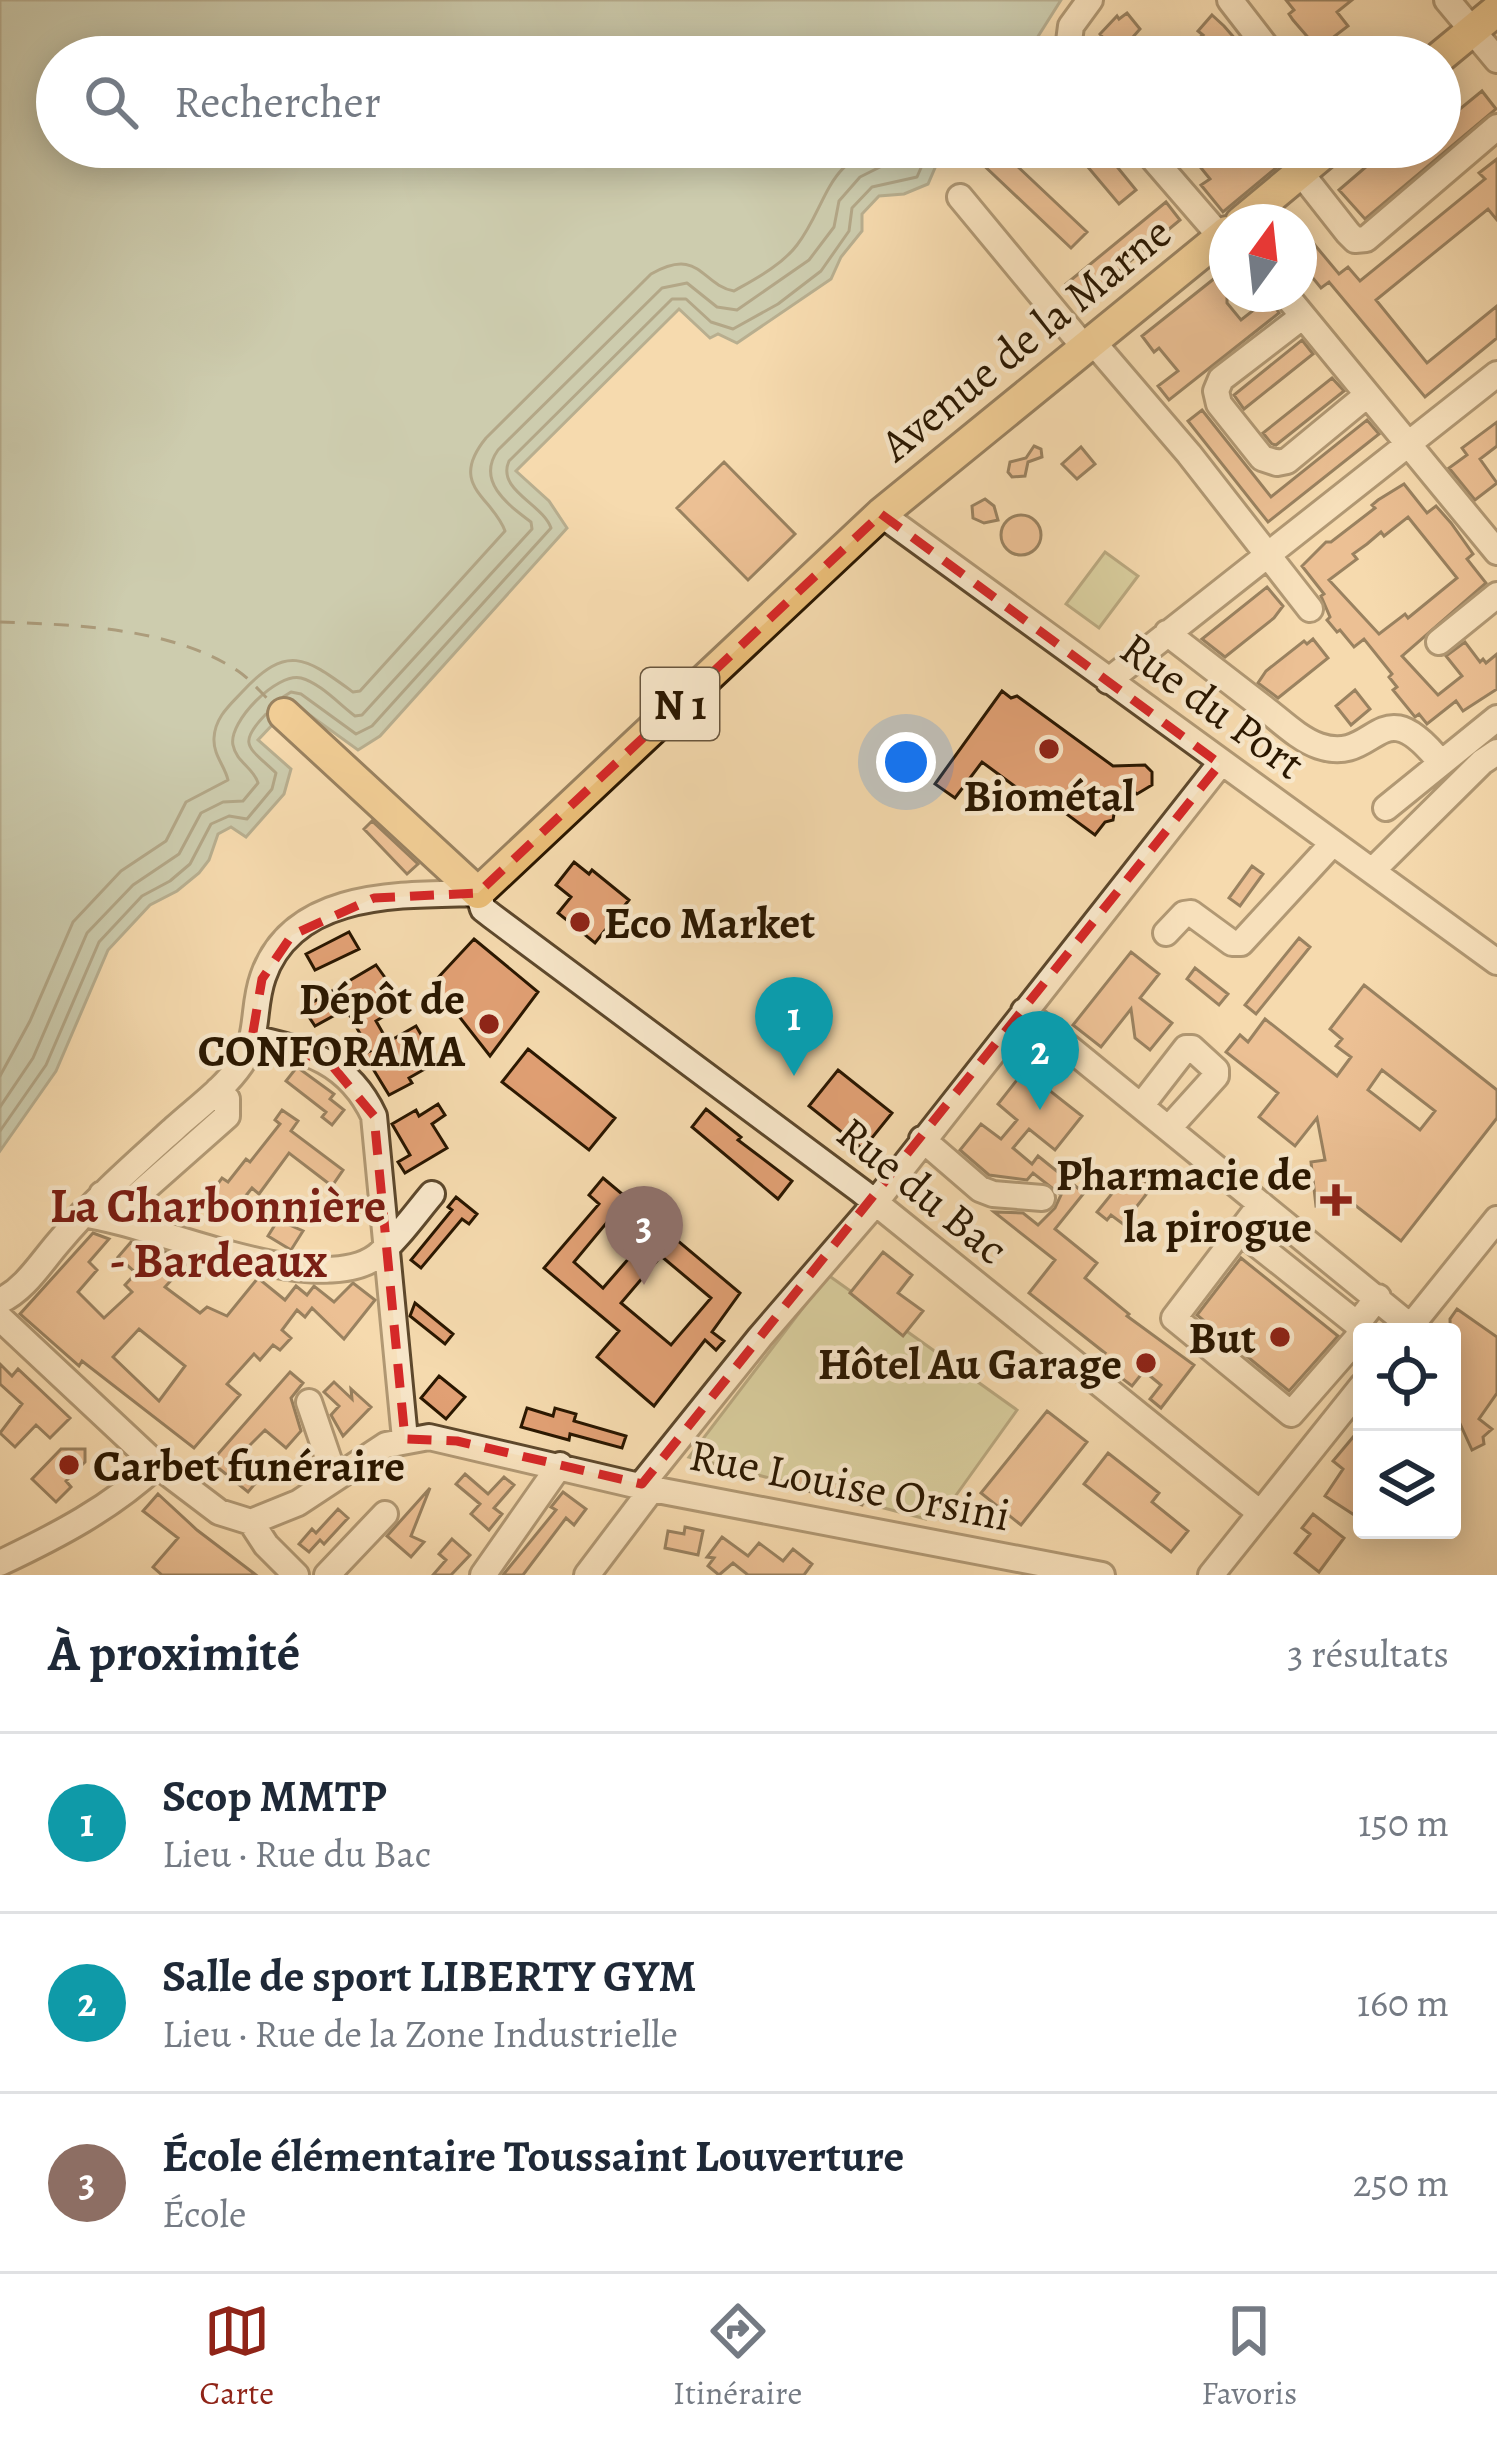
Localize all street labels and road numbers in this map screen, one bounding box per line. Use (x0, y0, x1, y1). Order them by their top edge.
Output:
street label: Avenue de la Marne (866, 202, 1184, 476)
street label: Rue du Port (1108, 618, 1317, 794)
road number: N 1 (641, 668, 719, 740)
street label: Rue du Bac (824, 1103, 1021, 1279)
street label: Rue Louise Orsini (684, 1423, 1015, 1546)

